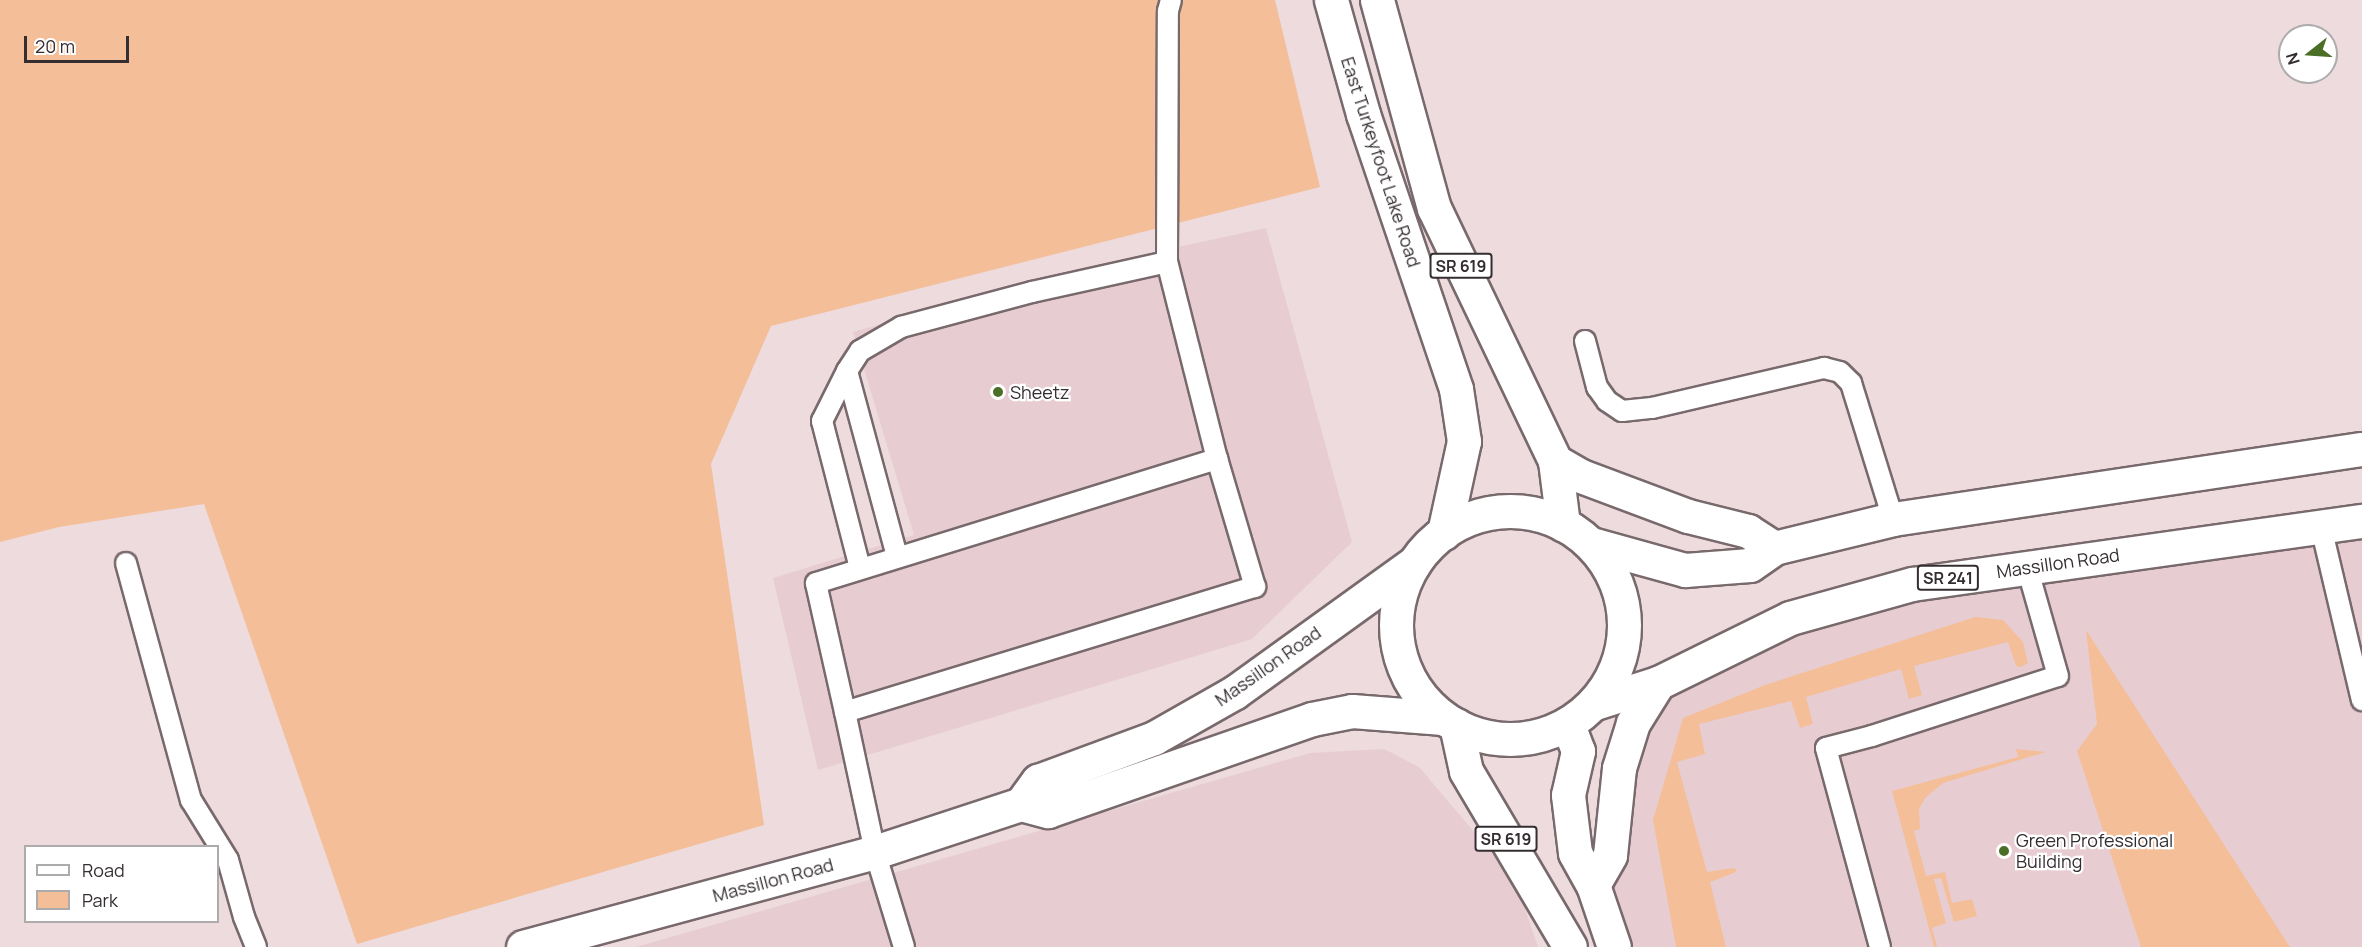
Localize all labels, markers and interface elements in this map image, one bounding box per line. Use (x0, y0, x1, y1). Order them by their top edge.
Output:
scale bar (27, 24, 132, 62)
north arrow (2278, 24, 2338, 84)
text: 20 m (35, 34, 75, 58)
text: N (2280, 50, 2305, 67)
street label: East Turkeyfoot Lake Road (1337, 54, 1425, 270)
road number: SR 619 (1430, 253, 1492, 279)
place label: Sheetz (1010, 381, 1070, 403)
marker: Sheetz (991, 385, 1005, 399)
street label: Massillon Road (1995, 544, 2121, 582)
road number: SR 241 (1916, 565, 1980, 591)
street label: Massillon Road (1211, 622, 1325, 710)
road number: SR 619 (1474, 826, 1538, 852)
place label: Green Professional Building (2016, 830, 2173, 872)
marker: Green Professional Building (1997, 844, 2011, 858)
legend (24, 845, 219, 923)
street label: Massillon Road (710, 853, 836, 907)
text: Road (82, 858, 125, 882)
text: Park (82, 888, 118, 912)

